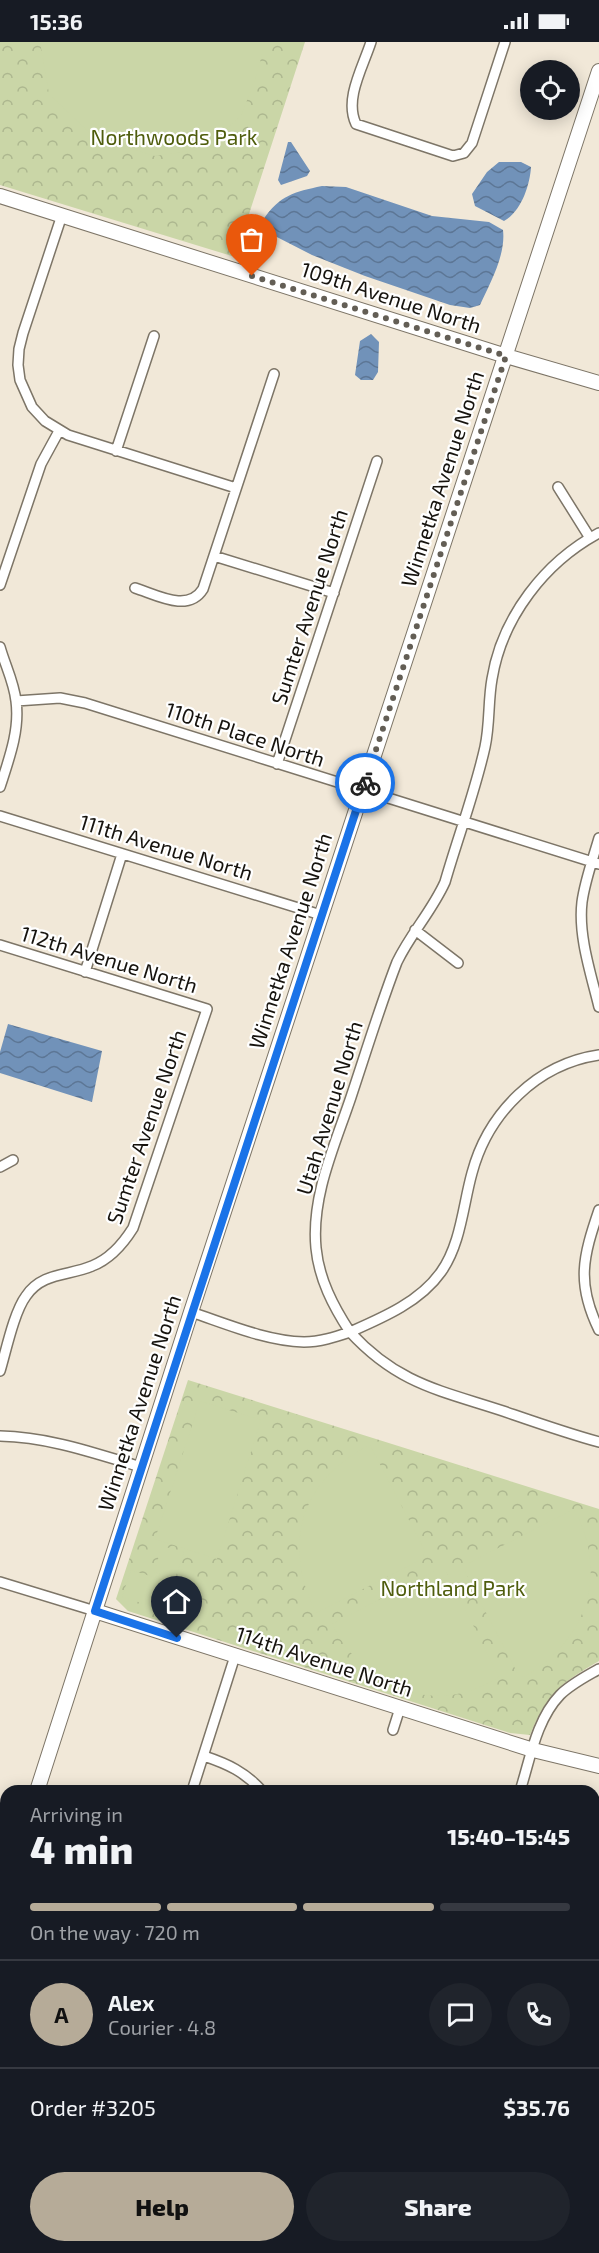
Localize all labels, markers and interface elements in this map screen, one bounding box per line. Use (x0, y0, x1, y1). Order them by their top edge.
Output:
text: 15:36 (30, 8, 83, 34)
map controls (520, 60, 580, 120)
button: locate (520, 60, 580, 120)
park label: Northwoods Park (91, 124, 258, 149)
pin (226, 214, 277, 276)
icon: bag (235, 223, 268, 256)
street label: 109th Avenue North (298, 256, 485, 337)
street label: Winnetka Avenue North (395, 367, 488, 590)
street label: Sumter Avenue North (265, 506, 352, 707)
street label: 110th Place North (163, 696, 328, 771)
courier (335, 753, 395, 813)
icon: bike (349, 767, 382, 800)
street label: 111th Avenue North (77, 808, 256, 885)
street label: Winnetka Avenue North (243, 829, 336, 1052)
street label: 112th Avenue North (18, 920, 201, 997)
street label: Utah Avenue North (290, 1018, 367, 1197)
street label: Sumter Avenue North (101, 1026, 191, 1227)
street label: Winnetka Avenue North (92, 1291, 185, 1514)
park label: Northland Park (381, 1575, 526, 1600)
pin (151, 1576, 202, 1638)
icon: home (160, 1585, 193, 1618)
street label: 114th Avenue North (233, 1620, 416, 1701)
text: Arriving in (30, 1802, 123, 1826)
text: 15:40–15:45 (447, 1823, 570, 1849)
text: 4 min (30, 1825, 133, 1872)
text: On the way · 720 m (30, 1920, 200, 1944)
button: chat (429, 1983, 492, 2046)
button: phone (507, 1983, 570, 2046)
text: Alex (108, 1989, 154, 2015)
text: A (54, 2001, 69, 2027)
text: Courier · 4.8 (108, 2015, 216, 2039)
text: Order #3205 (30, 2094, 156, 2120)
text: $35.76 (503, 2094, 570, 2120)
button: Help (30, 2172, 294, 2241)
button: Share (306, 2172, 570, 2241)

